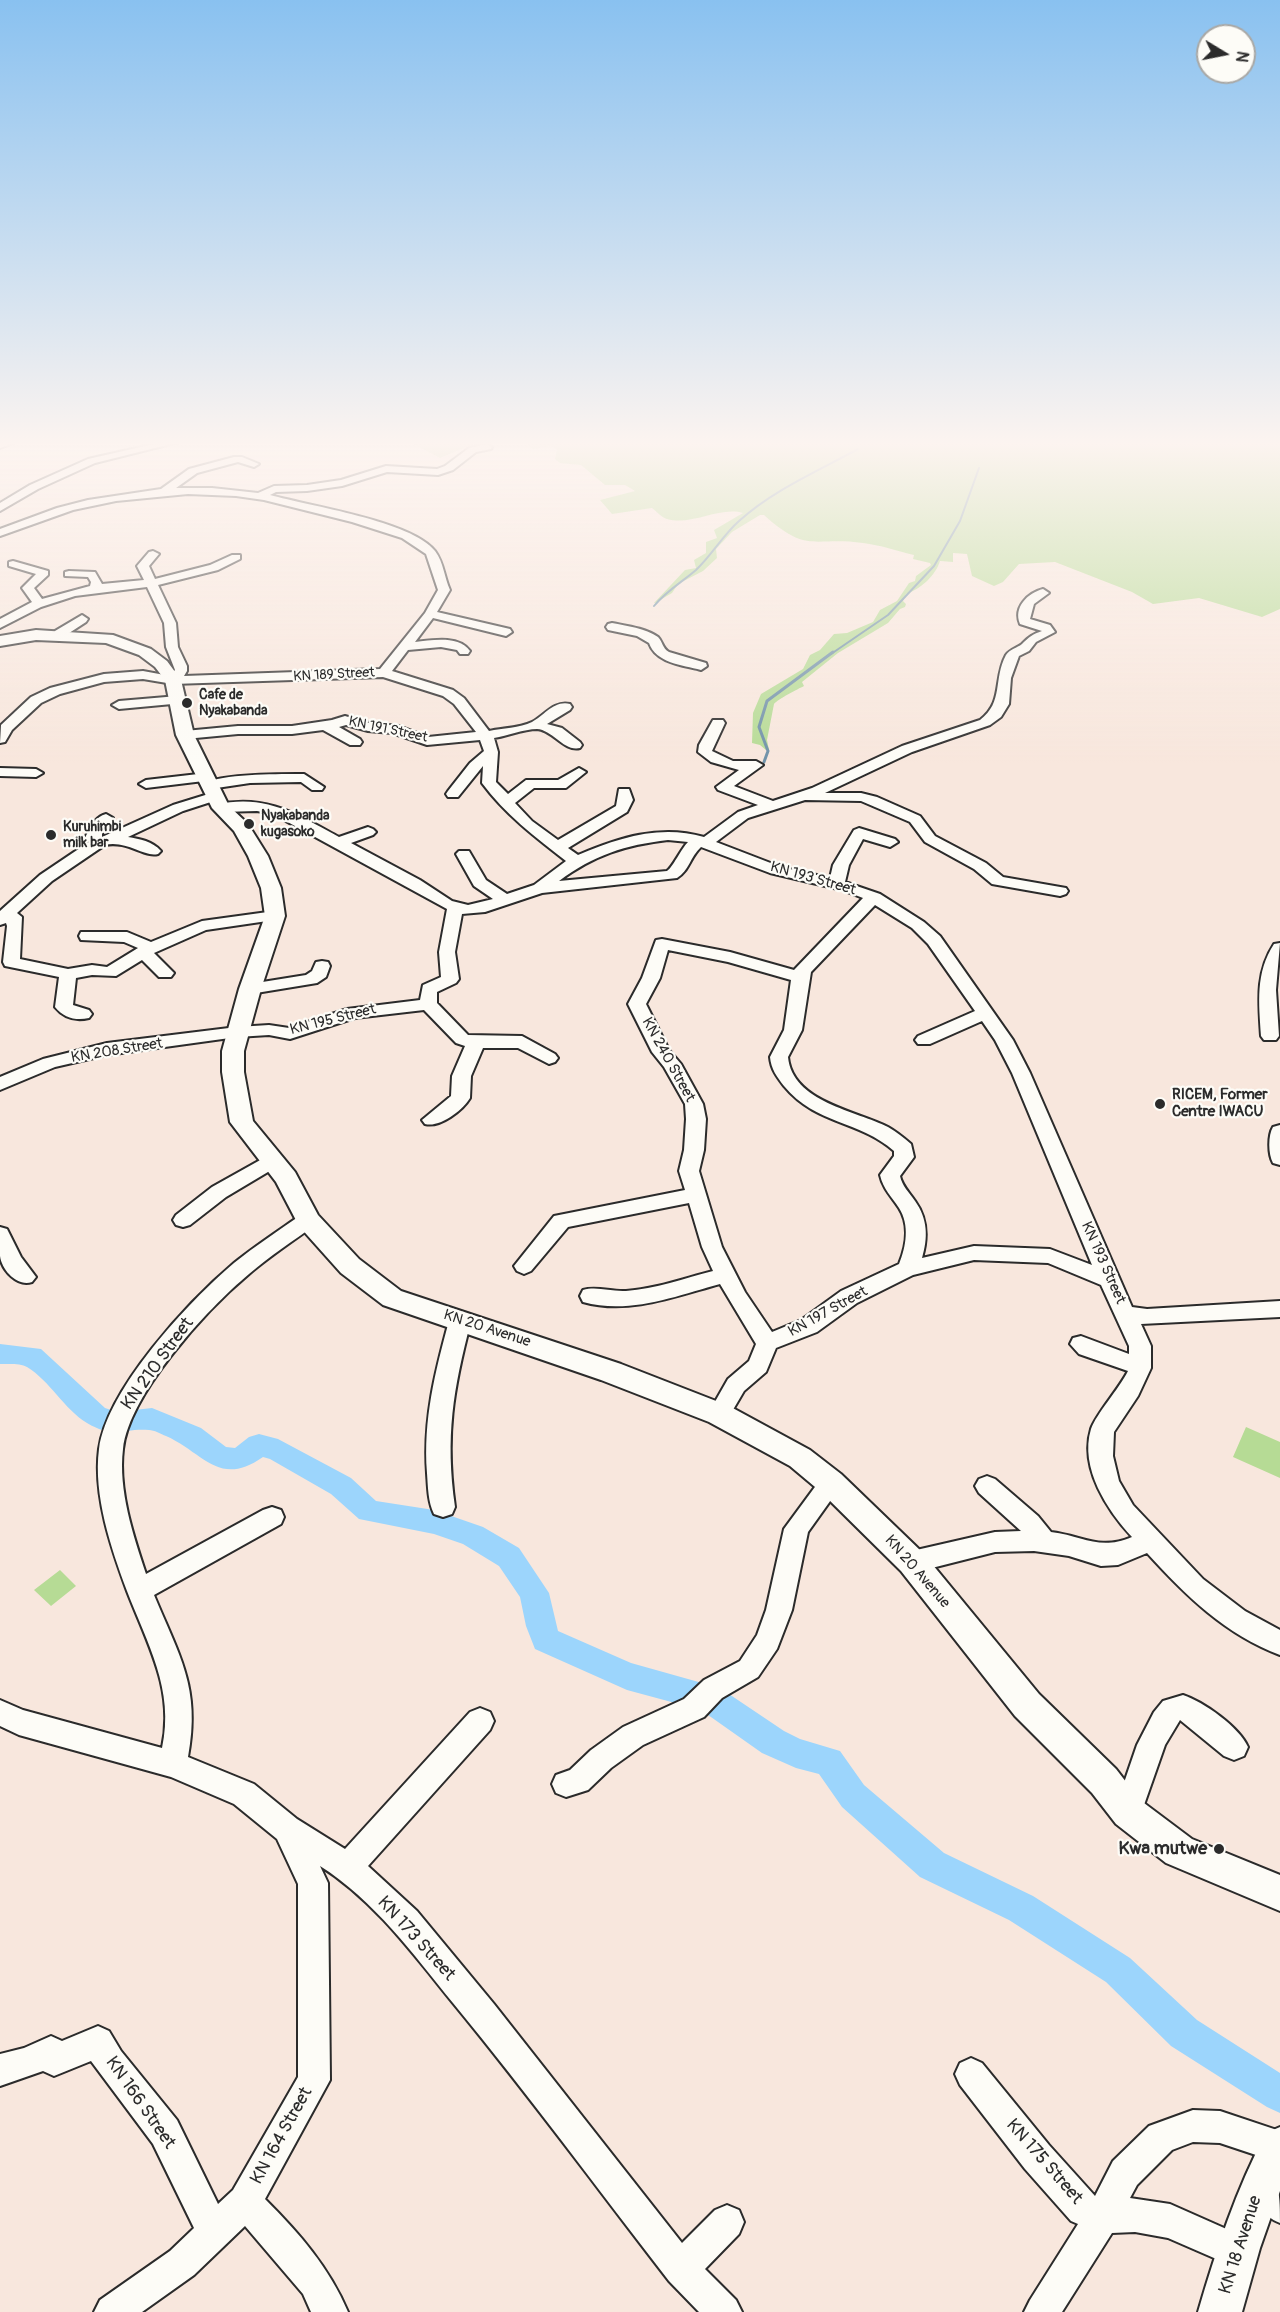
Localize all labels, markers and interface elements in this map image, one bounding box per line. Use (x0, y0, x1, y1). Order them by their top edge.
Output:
north arrow (1196, 24, 1256, 84)
text: N (1231, 50, 1253, 64)
street label: KN 189 Street (293, 664, 375, 686)
place label: Cafe de Nyakabanda (199, 687, 268, 720)
marker: Cafe de Nyakabanda (180, 696, 194, 710)
street label: KN 191 Street (347, 713, 429, 747)
place label: Nyakabanda kugasoko (261, 808, 330, 840)
marker: Nyakabanda kugasoko (242, 817, 256, 831)
place label: Kuruhimbi milk bar (63, 819, 121, 852)
marker: Kuruhimbi milk bar (44, 828, 58, 842)
street label: KN 193 Street (768, 858, 858, 900)
street label: KN 195 Street (288, 1001, 378, 1039)
street label: KN 240 Street (637, 1015, 699, 1105)
street label: KN 208 Street (70, 1035, 164, 1067)
place label: RICEM, Former Centre IWACU (1172, 1086, 1268, 1121)
marker: RICEM, Former Centre IWACU (1153, 1097, 1167, 1111)
street label: KN 193 Street (1077, 1219, 1129, 1307)
street label: KN 197 Street (785, 1283, 871, 1341)
street label: KN 20 Avenue (441, 1306, 533, 1352)
street label: KN 210 Street (117, 1314, 199, 1414)
street label: KN 20 Avenue (881, 1532, 953, 1612)
place label: Kwa mutwe (1118, 1838, 1207, 1860)
marker: Kwa mutwe (1212, 1842, 1226, 1856)
street label: KN 173 Street (372, 1892, 460, 1986)
street label: KN 166 Street (100, 2053, 180, 2153)
street label: KN 164 Street (246, 2084, 318, 2188)
street label: KN 175 Street (1001, 2115, 1087, 2209)
street label: KN 18 Avenue (1215, 2193, 1267, 2297)

